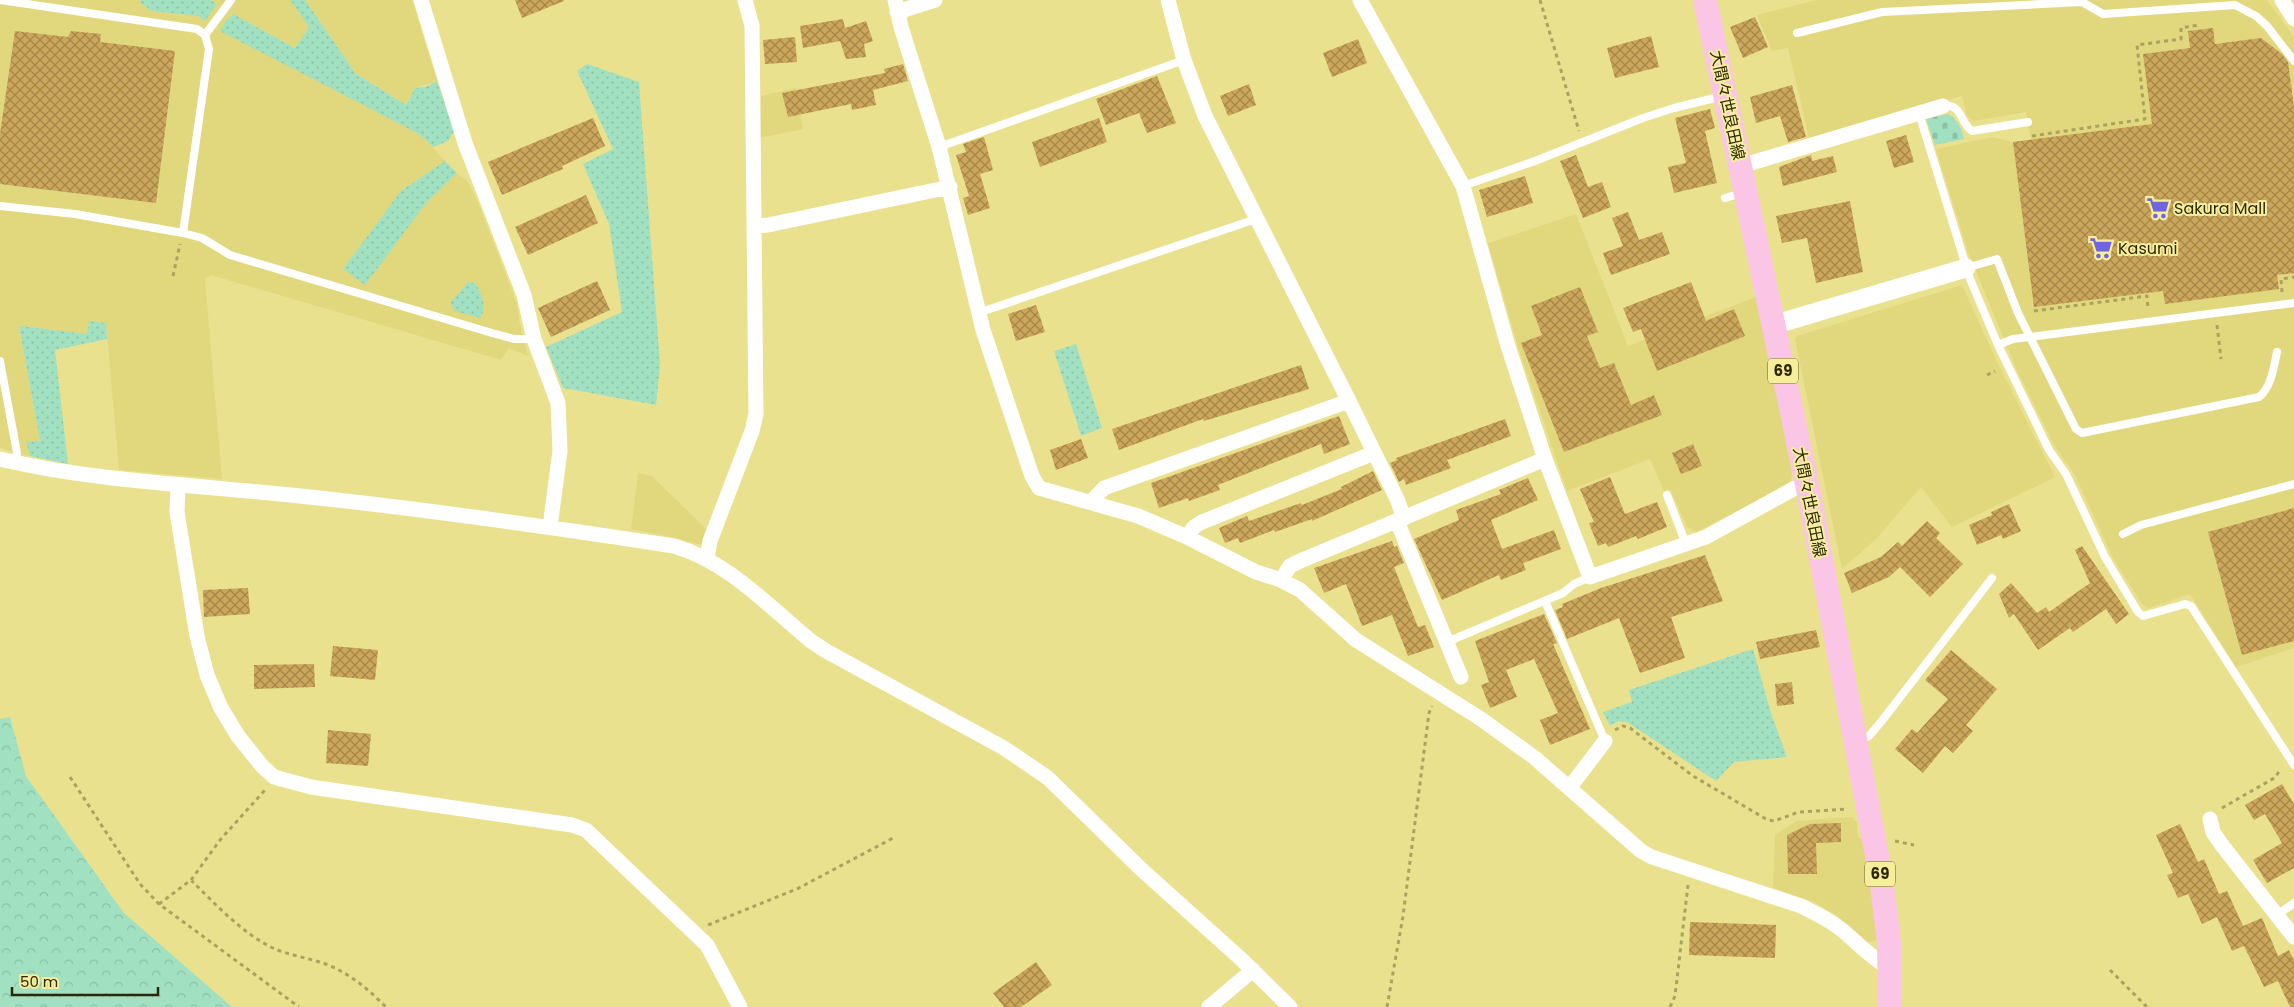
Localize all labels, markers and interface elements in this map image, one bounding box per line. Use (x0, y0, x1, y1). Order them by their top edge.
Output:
street label: 大間々世良田線 (1705, 48, 1750, 162)
supermarket icon: Sakura Mall (2145, 195, 2171, 221)
place label: Sakura Mall (2174, 197, 2266, 220)
supermarket icon: Kasumi (2088, 235, 2114, 261)
place label: Kasumi (2118, 237, 2177, 260)
road number: 69 (1768, 358, 1798, 384)
street label: 大間々世良田線 (1788, 445, 1831, 559)
road number: 69 (1865, 862, 1895, 886)
scale bar (12, 964, 159, 996)
text: 50 m (20, 971, 58, 992)

